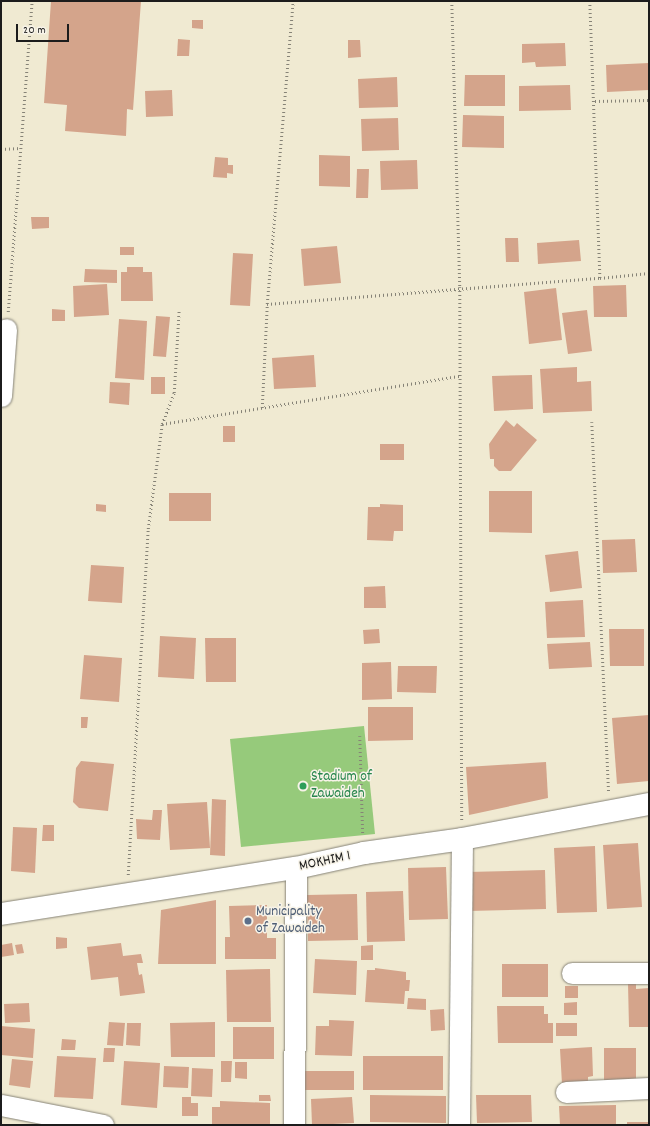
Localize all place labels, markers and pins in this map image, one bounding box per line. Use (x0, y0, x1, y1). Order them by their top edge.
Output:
place label: Stadium of Zawaideh (311, 768, 372, 803)
marker: Stadium of Zawaideh (298, 781, 308, 791)
place label: Municipality of Zawaideh (256, 903, 325, 938)
marker: Municipality of Zawaideh (243, 916, 253, 926)

